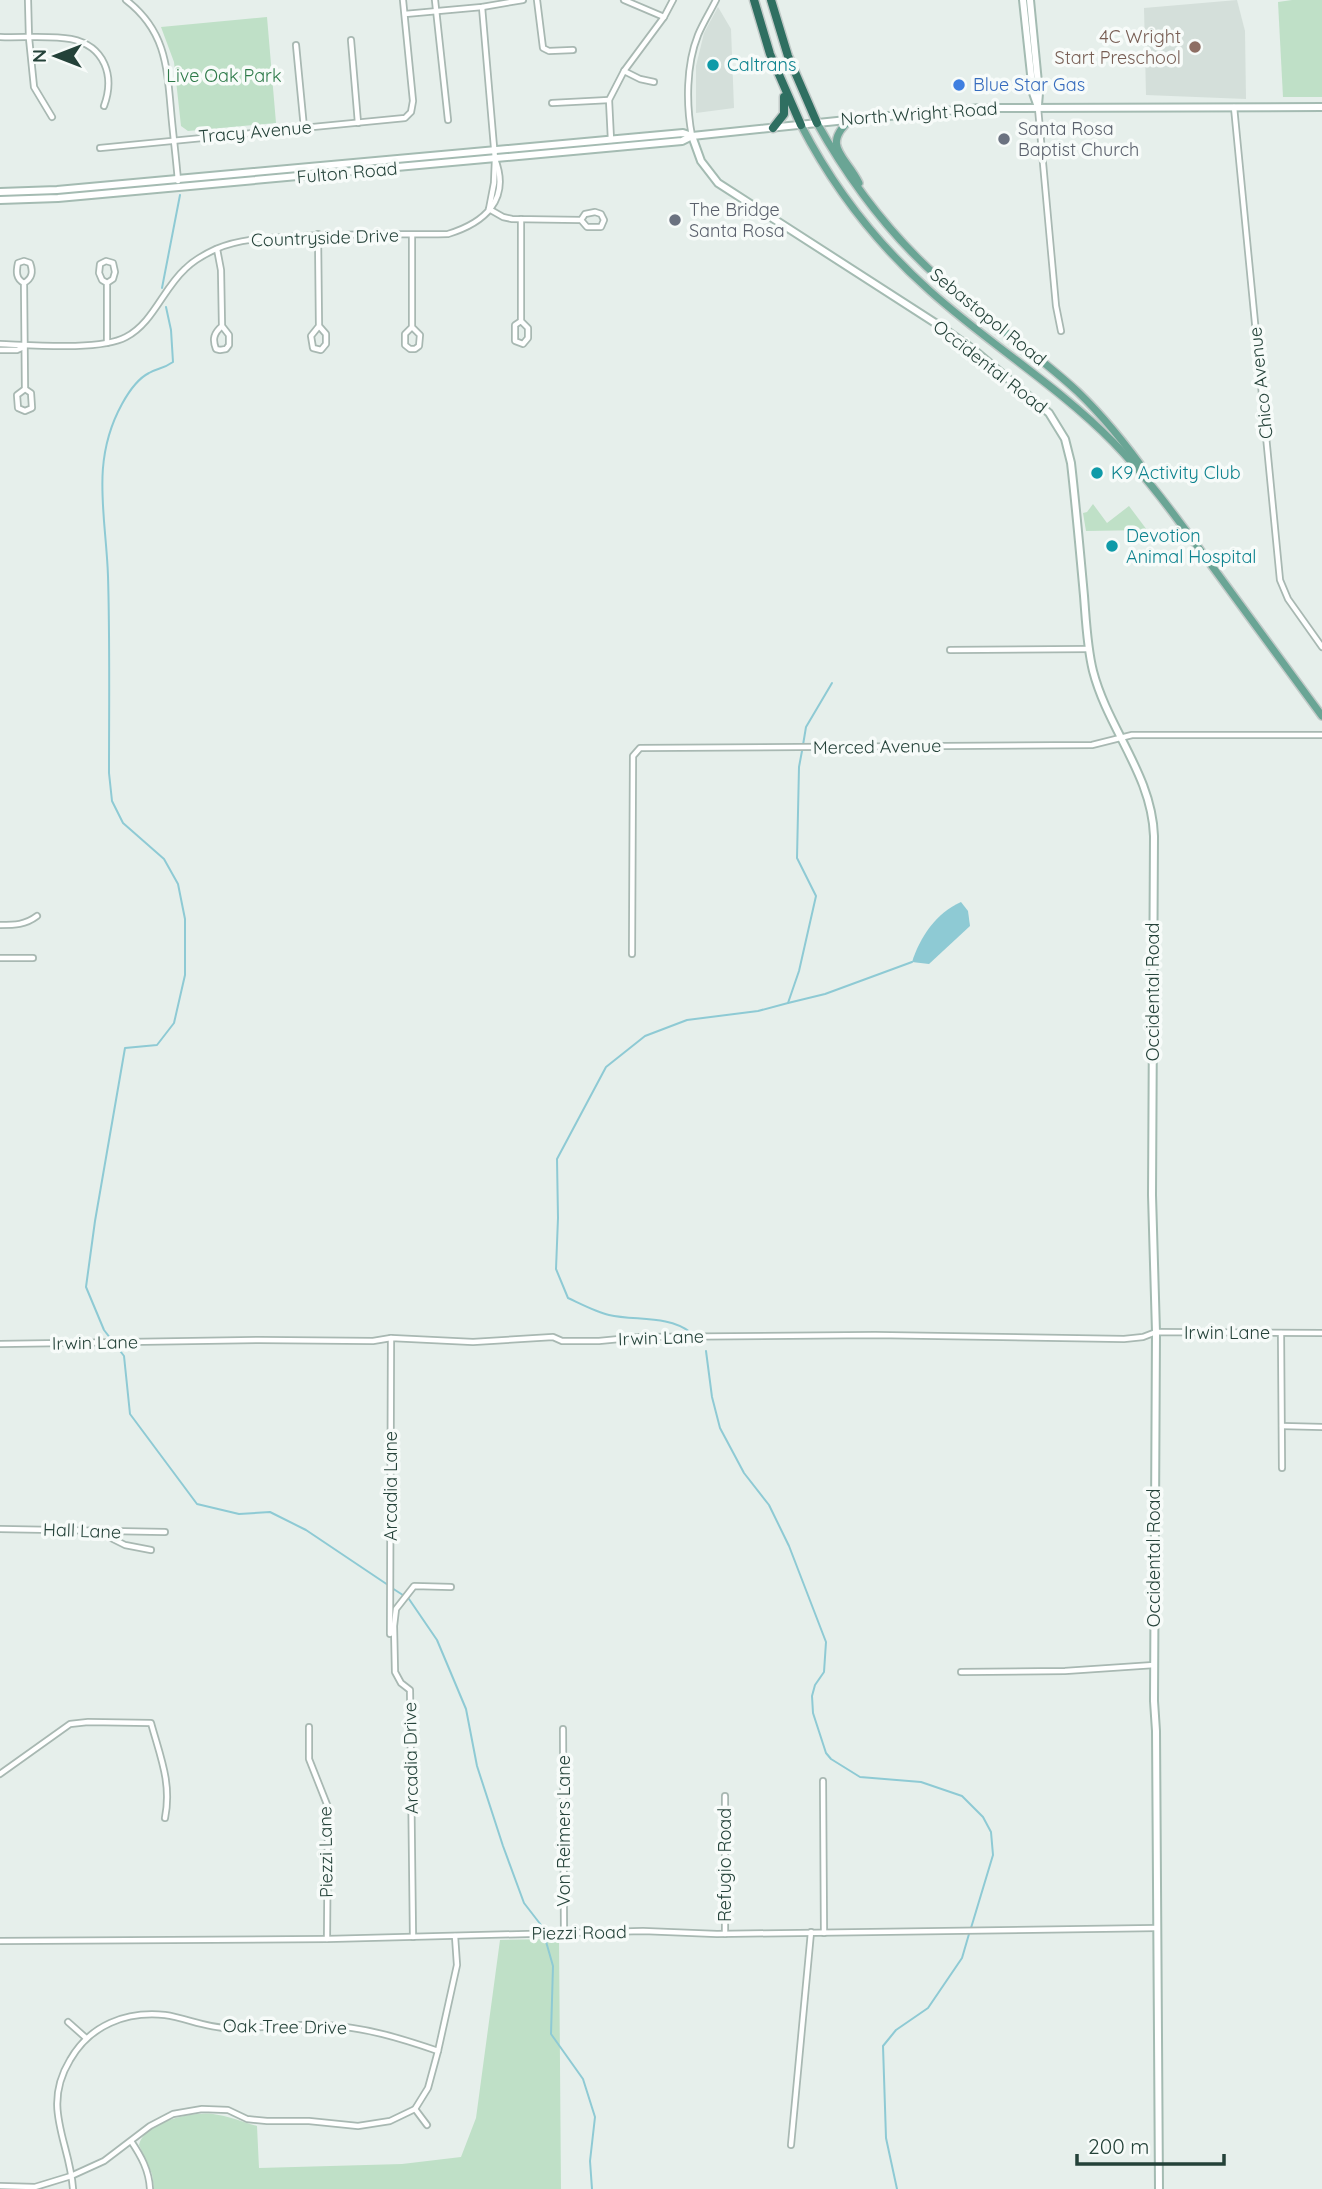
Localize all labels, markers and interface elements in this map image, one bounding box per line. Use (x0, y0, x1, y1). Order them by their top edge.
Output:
north arrow (21, 21, 91, 91)
place label: 4C Wright Start Preschool (1055, 25, 1181, 69)
marker: 4C Wright Start Preschool (1187, 39, 1203, 55)
text: N (27, 49, 51, 63)
place label: Caltrans (727, 53, 796, 76)
marker: Caltrans (705, 57, 721, 73)
park label: Live Oak Park (166, 64, 282, 87)
place label: Blue Star Gas (973, 73, 1085, 96)
marker: Blue Star Gas (951, 77, 967, 93)
street label: North Wright Road (840, 97, 998, 130)
street label: Tracy Avenue (197, 115, 312, 148)
place label: Santa Rosa Baptist Church (1018, 117, 1139, 161)
marker: Santa Rosa Baptist Church (996, 131, 1012, 147)
street label: Fulton Road (296, 157, 398, 188)
place label: The Bridge Santa Rosa (689, 198, 785, 242)
marker: The Bridge Santa Rosa (667, 212, 683, 228)
street label: Countryside Drive (251, 223, 399, 252)
street label: Sebastopol Road (926, 263, 1051, 371)
street label: Occidental Road (929, 315, 1052, 418)
street label: Chico Avenue (1243, 326, 1278, 440)
place label: K9 Activity Club (1111, 461, 1241, 484)
marker: K9 Activity Club (1089, 465, 1105, 481)
place label: Devotion Animal Hospital (1126, 524, 1256, 568)
marker: Devotion Animal Hospital (1104, 538, 1120, 554)
street label: Merced Avenue (813, 734, 941, 759)
street label: Occidental Road (1141, 923, 1164, 1061)
street label: Irwin Lane (1184, 1321, 1270, 1344)
street label: Irwin Lane (618, 1325, 704, 1350)
street label: Irwin Lane (52, 1330, 138, 1355)
street label: Arcadia Lane (379, 1431, 402, 1541)
street label: Occidental Road (1142, 1489, 1165, 1627)
street label: Hall Lane (43, 1518, 121, 1543)
street label: Arcadia Drive (398, 1702, 423, 1814)
street label: Von Reimers Lane (552, 1755, 575, 1907)
street label: Piezzi Lane (313, 1806, 338, 1898)
street label: Refugio Road (713, 1808, 736, 1922)
street label: Piezzi Road (531, 1920, 627, 1945)
street label: Oak Tree Drive (223, 2014, 347, 2039)
scale bar (1077, 2122, 1224, 2166)
text: 200 m (1088, 2133, 1150, 2159)

